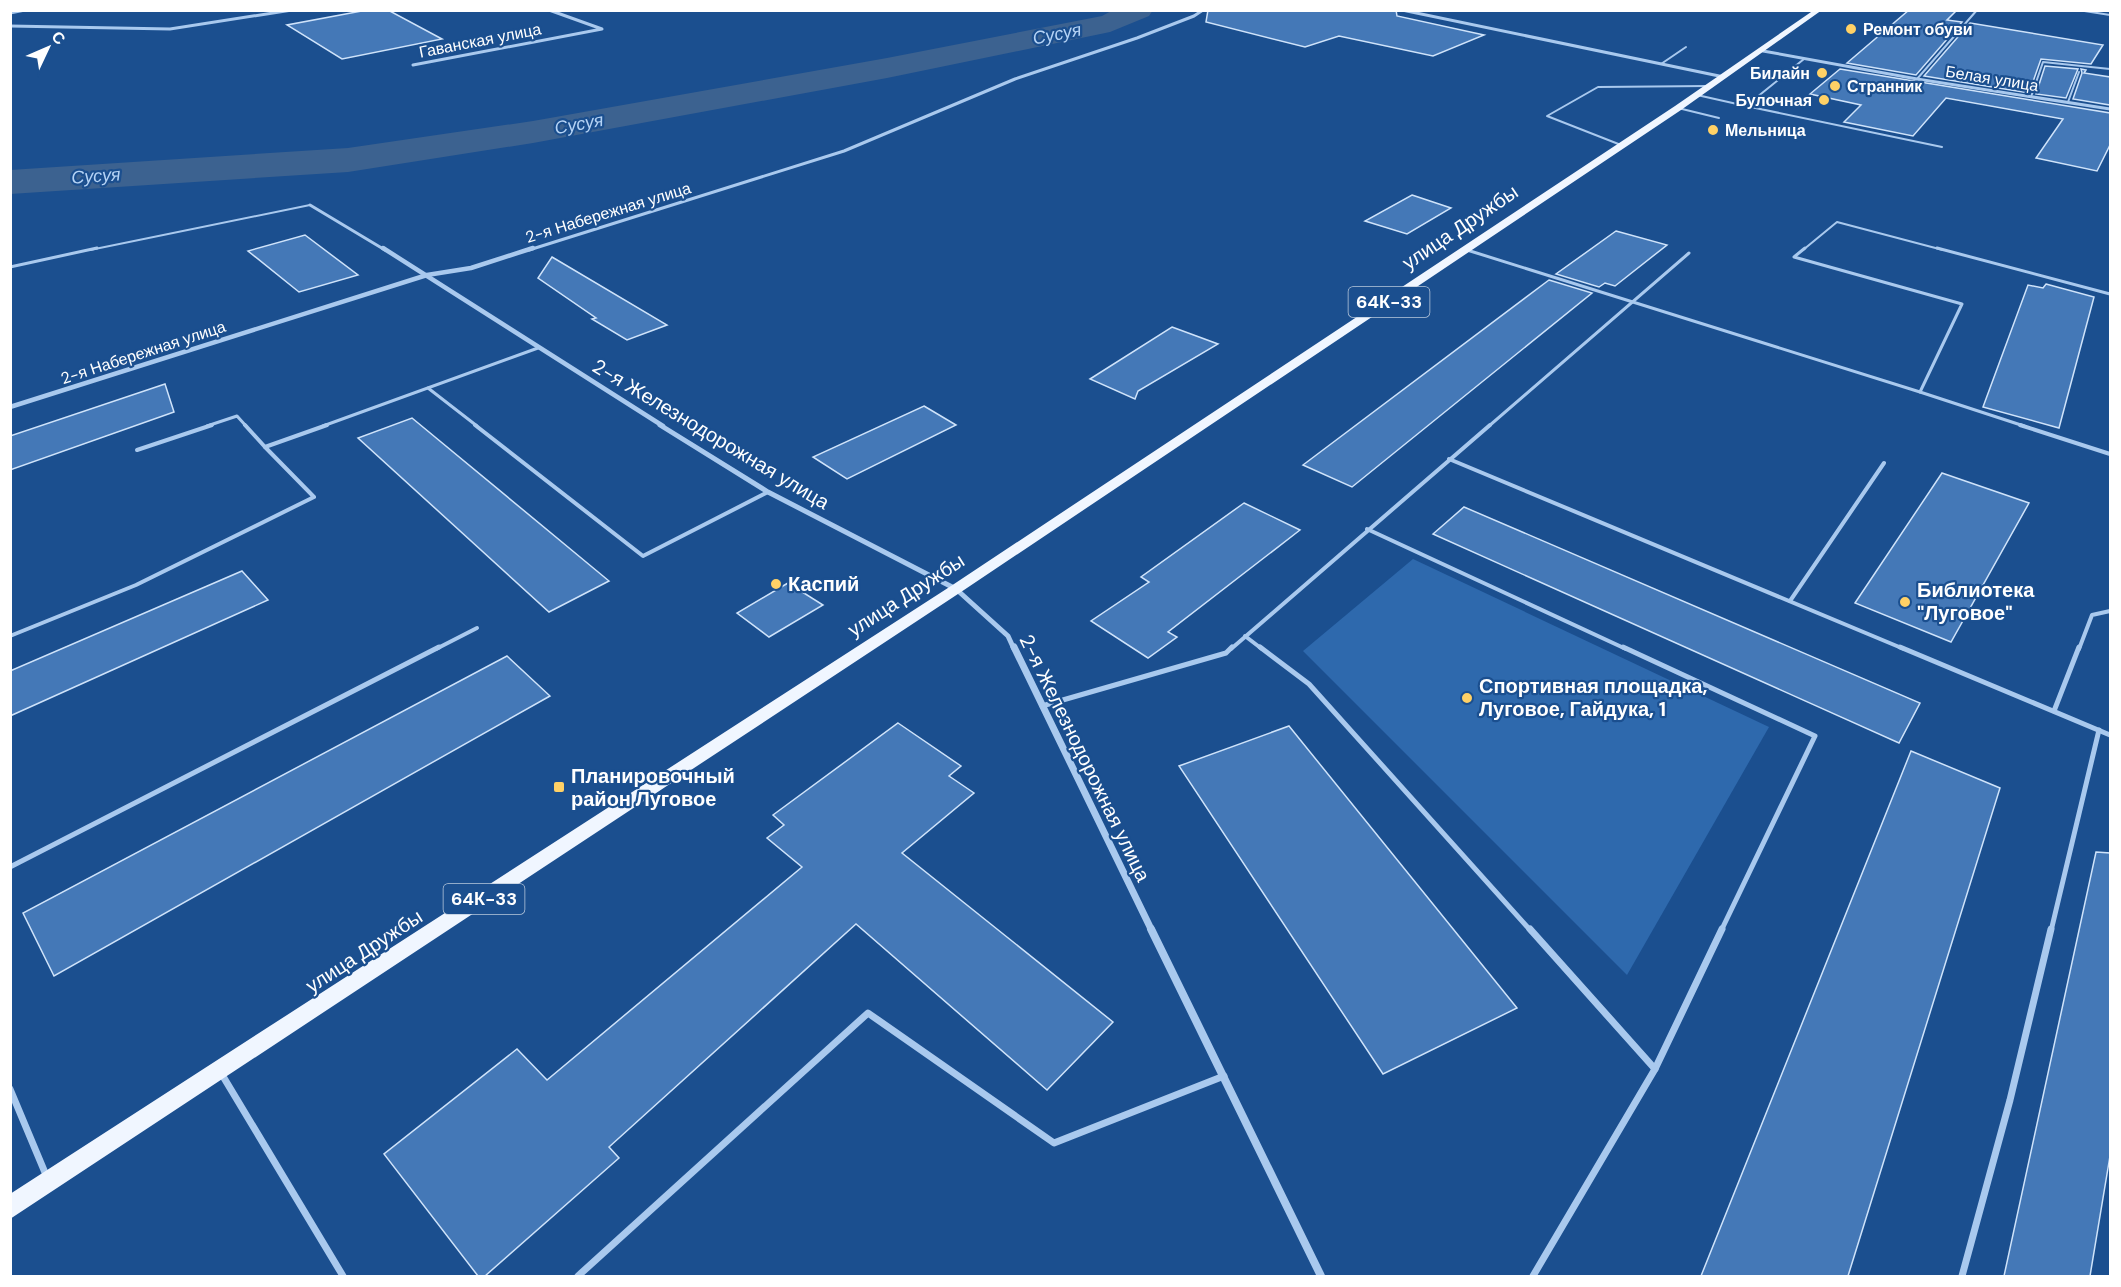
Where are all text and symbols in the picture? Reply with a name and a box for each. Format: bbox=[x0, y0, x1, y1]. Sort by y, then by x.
water label: Сусуя bbox=[1031, 17, 1084, 50]
north arrow bbox=[18, 18, 78, 78]
street label: Гаванская улица bbox=[417, 18, 543, 63]
place label: Ремонт обуви bbox=[1863, 19, 1973, 40]
marker: Ремонт обуви bbox=[1844, 22, 1858, 36]
text: С bbox=[47, 26, 70, 50]
street label: Белая улица bbox=[1944, 61, 2040, 96]
place label: Билайн bbox=[1750, 63, 1810, 84]
marker: Билайн bbox=[1815, 66, 1829, 80]
place label: Странник bbox=[1847, 76, 1923, 97]
marker: Странник bbox=[1828, 79, 1842, 93]
place label: Булочная bbox=[1736, 90, 1812, 111]
marker: Булочная bbox=[1817, 93, 1831, 107]
water label: Сусуя bbox=[553, 108, 606, 140]
place label: Мельница bbox=[1725, 120, 1806, 141]
marker: Мельница bbox=[1706, 123, 1720, 137]
water label: Сусуя bbox=[71, 162, 122, 190]
street label: 2-я Набережная улица bbox=[523, 177, 694, 248]
street label: улица Дружбы bbox=[1397, 179, 1523, 275]
road number: 64К-33 bbox=[1348, 287, 1430, 317]
street label: 2-я Набережная улица bbox=[58, 316, 228, 389]
street label: 2-я Железнодорожная улица bbox=[588, 353, 835, 516]
street label: улица Дружбы bbox=[843, 547, 969, 643]
place label: Каспий bbox=[788, 571, 859, 597]
marker: Каспий bbox=[769, 577, 783, 591]
place label: Библиотека "Луговое" bbox=[1917, 577, 2035, 626]
marker: Библиотека "Луговое" bbox=[1898, 595, 1912, 609]
street label: 2-я Железнодорожная улица bbox=[1014, 630, 1157, 887]
place label: Спортивная площадка, Луговое, Гайдука, 1 bbox=[1479, 673, 1707, 722]
marker: Спортивная площадка, Луговое, Гайдука, 1 bbox=[1460, 691, 1474, 705]
place label: Планировочный район Луговое bbox=[571, 763, 735, 812]
marker: Планировочный район Луговое bbox=[552, 780, 566, 794]
road number: 64К-33 bbox=[444, 884, 524, 914]
street label: улица Дружбы bbox=[301, 903, 427, 999]

